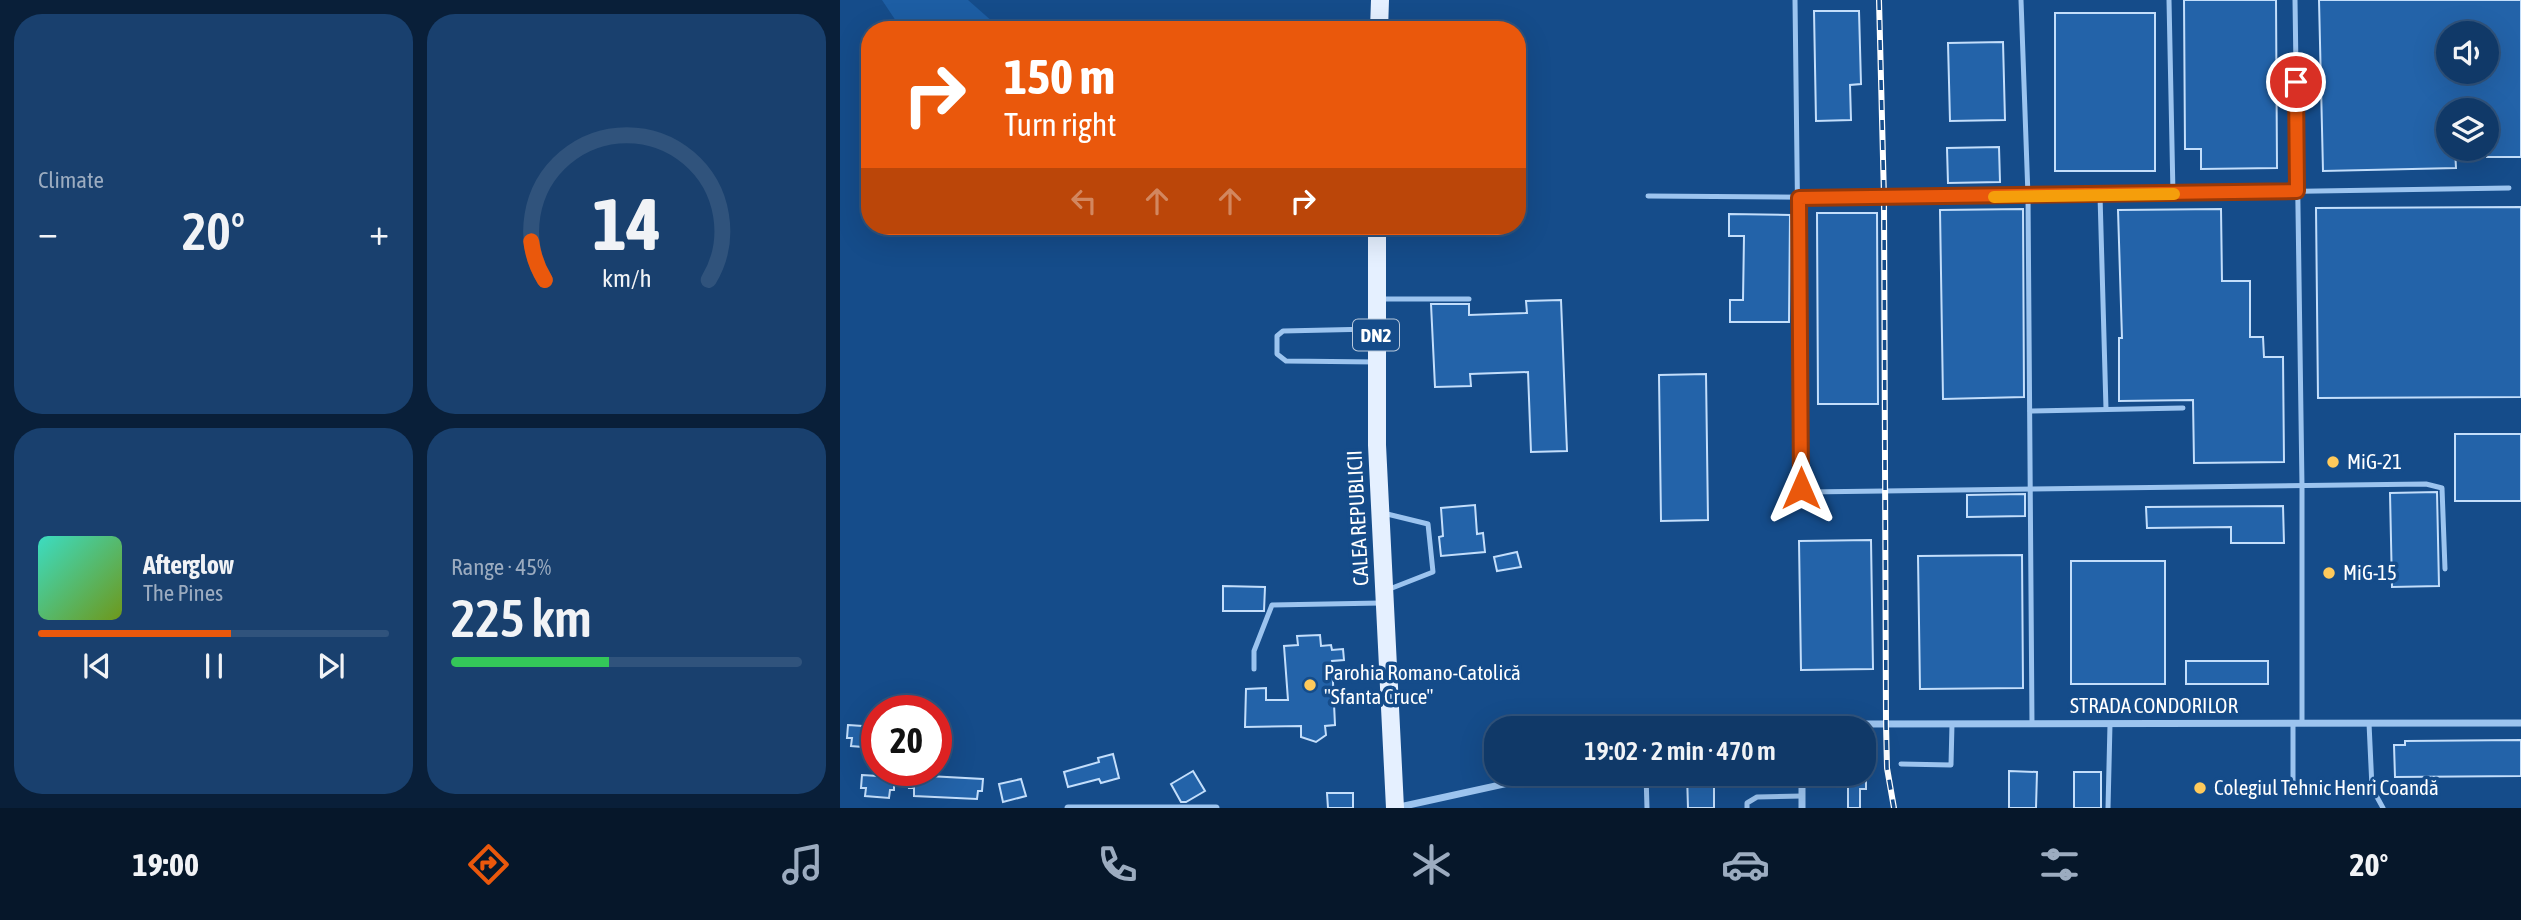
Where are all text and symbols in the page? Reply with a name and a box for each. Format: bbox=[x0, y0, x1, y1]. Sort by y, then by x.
map controls bbox=[2436, 21, 2499, 161]
button: sound bbox=[2436, 21, 2499, 84]
text: 150 m bbox=[1004, 48, 1115, 104]
icon: right bbox=[889, 49, 980, 140]
pin bbox=[2266, 52, 2326, 112]
icon: arrive bbox=[2277, 63, 2315, 101]
button: layers bbox=[2436, 98, 2499, 161]
text: Turn right bbox=[1004, 106, 1117, 143]
text: Climate bbox=[38, 167, 104, 193]
text: 14 bbox=[592, 182, 661, 265]
icon: left bbox=[1065, 182, 1103, 220]
icon: ahead bbox=[1138, 182, 1176, 220]
icon: ahead bbox=[1211, 182, 1249, 220]
icon: right bbox=[1284, 182, 1322, 220]
text: 20° bbox=[182, 201, 245, 261]
text: − bbox=[38, 210, 58, 253]
text: + bbox=[369, 210, 389, 253]
text: km/h bbox=[602, 264, 651, 292]
road number: DN2 bbox=[1353, 320, 1399, 350]
place label: MiG-21 bbox=[2347, 449, 2402, 473]
street label: CALEA REPUBLICII bbox=[1341, 450, 1373, 586]
position arrow bbox=[1764, 451, 1838, 525]
marker: MiG-21 bbox=[2325, 454, 2341, 470]
text: Afterglow bbox=[143, 550, 234, 580]
text: Range · 45% bbox=[451, 554, 551, 580]
place label: MiG-15 bbox=[2343, 560, 2397, 584]
marker: MiG-15 bbox=[2321, 565, 2337, 581]
text: The Pines bbox=[143, 580, 223, 606]
text: 225 km bbox=[451, 588, 592, 648]
icon: previous bbox=[78, 647, 116, 685]
icon: pause bbox=[195, 647, 233, 685]
icon: next bbox=[312, 647, 350, 685]
place label: Parohia Romano-Catolică "Sfanta Cruce" bbox=[1324, 660, 1521, 708]
marker: Parohia Romano-Catolică "Sfanta Cruce" bbox=[1302, 677, 1318, 693]
street label: STRADA CONDORILOR bbox=[2070, 693, 2238, 717]
speed limit sign: 20 bbox=[861, 695, 952, 786]
text: 19:02 · 2 min · 470 m bbox=[1584, 736, 1776, 766]
place label: Colegiul Tehnic Henri Coandă bbox=[2214, 775, 2439, 799]
marker: Colegiul Tehnic Henri Coandă bbox=[2192, 780, 2208, 796]
icon: directions bbox=[464, 840, 513, 889]
icon: music bbox=[778, 840, 827, 889]
icon: phone bbox=[1093, 840, 1142, 889]
icon: climate bbox=[1407, 840, 1456, 889]
icon: car bbox=[1721, 840, 1770, 889]
icon: filters bbox=[2035, 840, 2084, 889]
text: 19:00 bbox=[133, 846, 199, 883]
text: 20° bbox=[2349, 846, 2388, 883]

